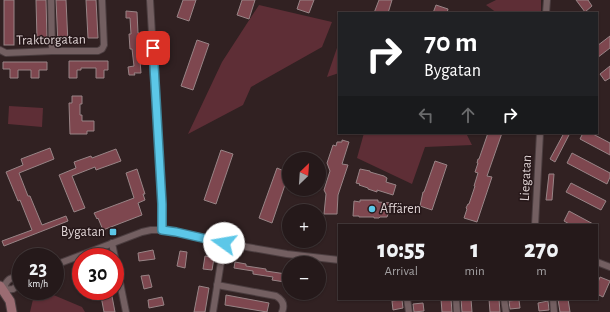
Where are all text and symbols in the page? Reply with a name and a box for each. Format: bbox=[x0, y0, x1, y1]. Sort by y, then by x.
icon: right bbox=[358, 28, 410, 80]
text: 70 m bbox=[424, 29, 478, 57]
pin bbox=[136, 31, 170, 65]
street label: Traktorgatan bbox=[16, 32, 86, 48]
icon: arrive bbox=[142, 37, 164, 59]
text: Bygatan bbox=[424, 62, 481, 80]
icon: left bbox=[415, 104, 437, 126]
icon: ahead bbox=[457, 104, 479, 126]
icon: right bbox=[499, 104, 521, 126]
north arrow bbox=[282, 152, 326, 196]
map controls bbox=[282, 152, 326, 300]
street label: Liegatan bbox=[518, 154, 534, 202]
place label: Affären bbox=[380, 202, 421, 216]
button: + bbox=[282, 204, 326, 248]
marker: Affären bbox=[367, 204, 377, 214]
position arrow bbox=[203, 222, 245, 264]
place label: Bygatan bbox=[61, 225, 105, 239]
marker: Bygatan bbox=[108, 227, 118, 237]
text: 10:55 bbox=[377, 238, 425, 262]
text: 1 bbox=[470, 238, 479, 262]
text: 270 bbox=[524, 238, 559, 262]
speed limit sign: 30 bbox=[72, 248, 124, 300]
button: − bbox=[282, 256, 326, 300]
text: 23 bbox=[29, 259, 47, 279]
text: Arrival bbox=[385, 265, 418, 278]
text: min bbox=[464, 265, 485, 278]
text: m bbox=[536, 265, 547, 278]
text: km/h bbox=[28, 279, 48, 289]

